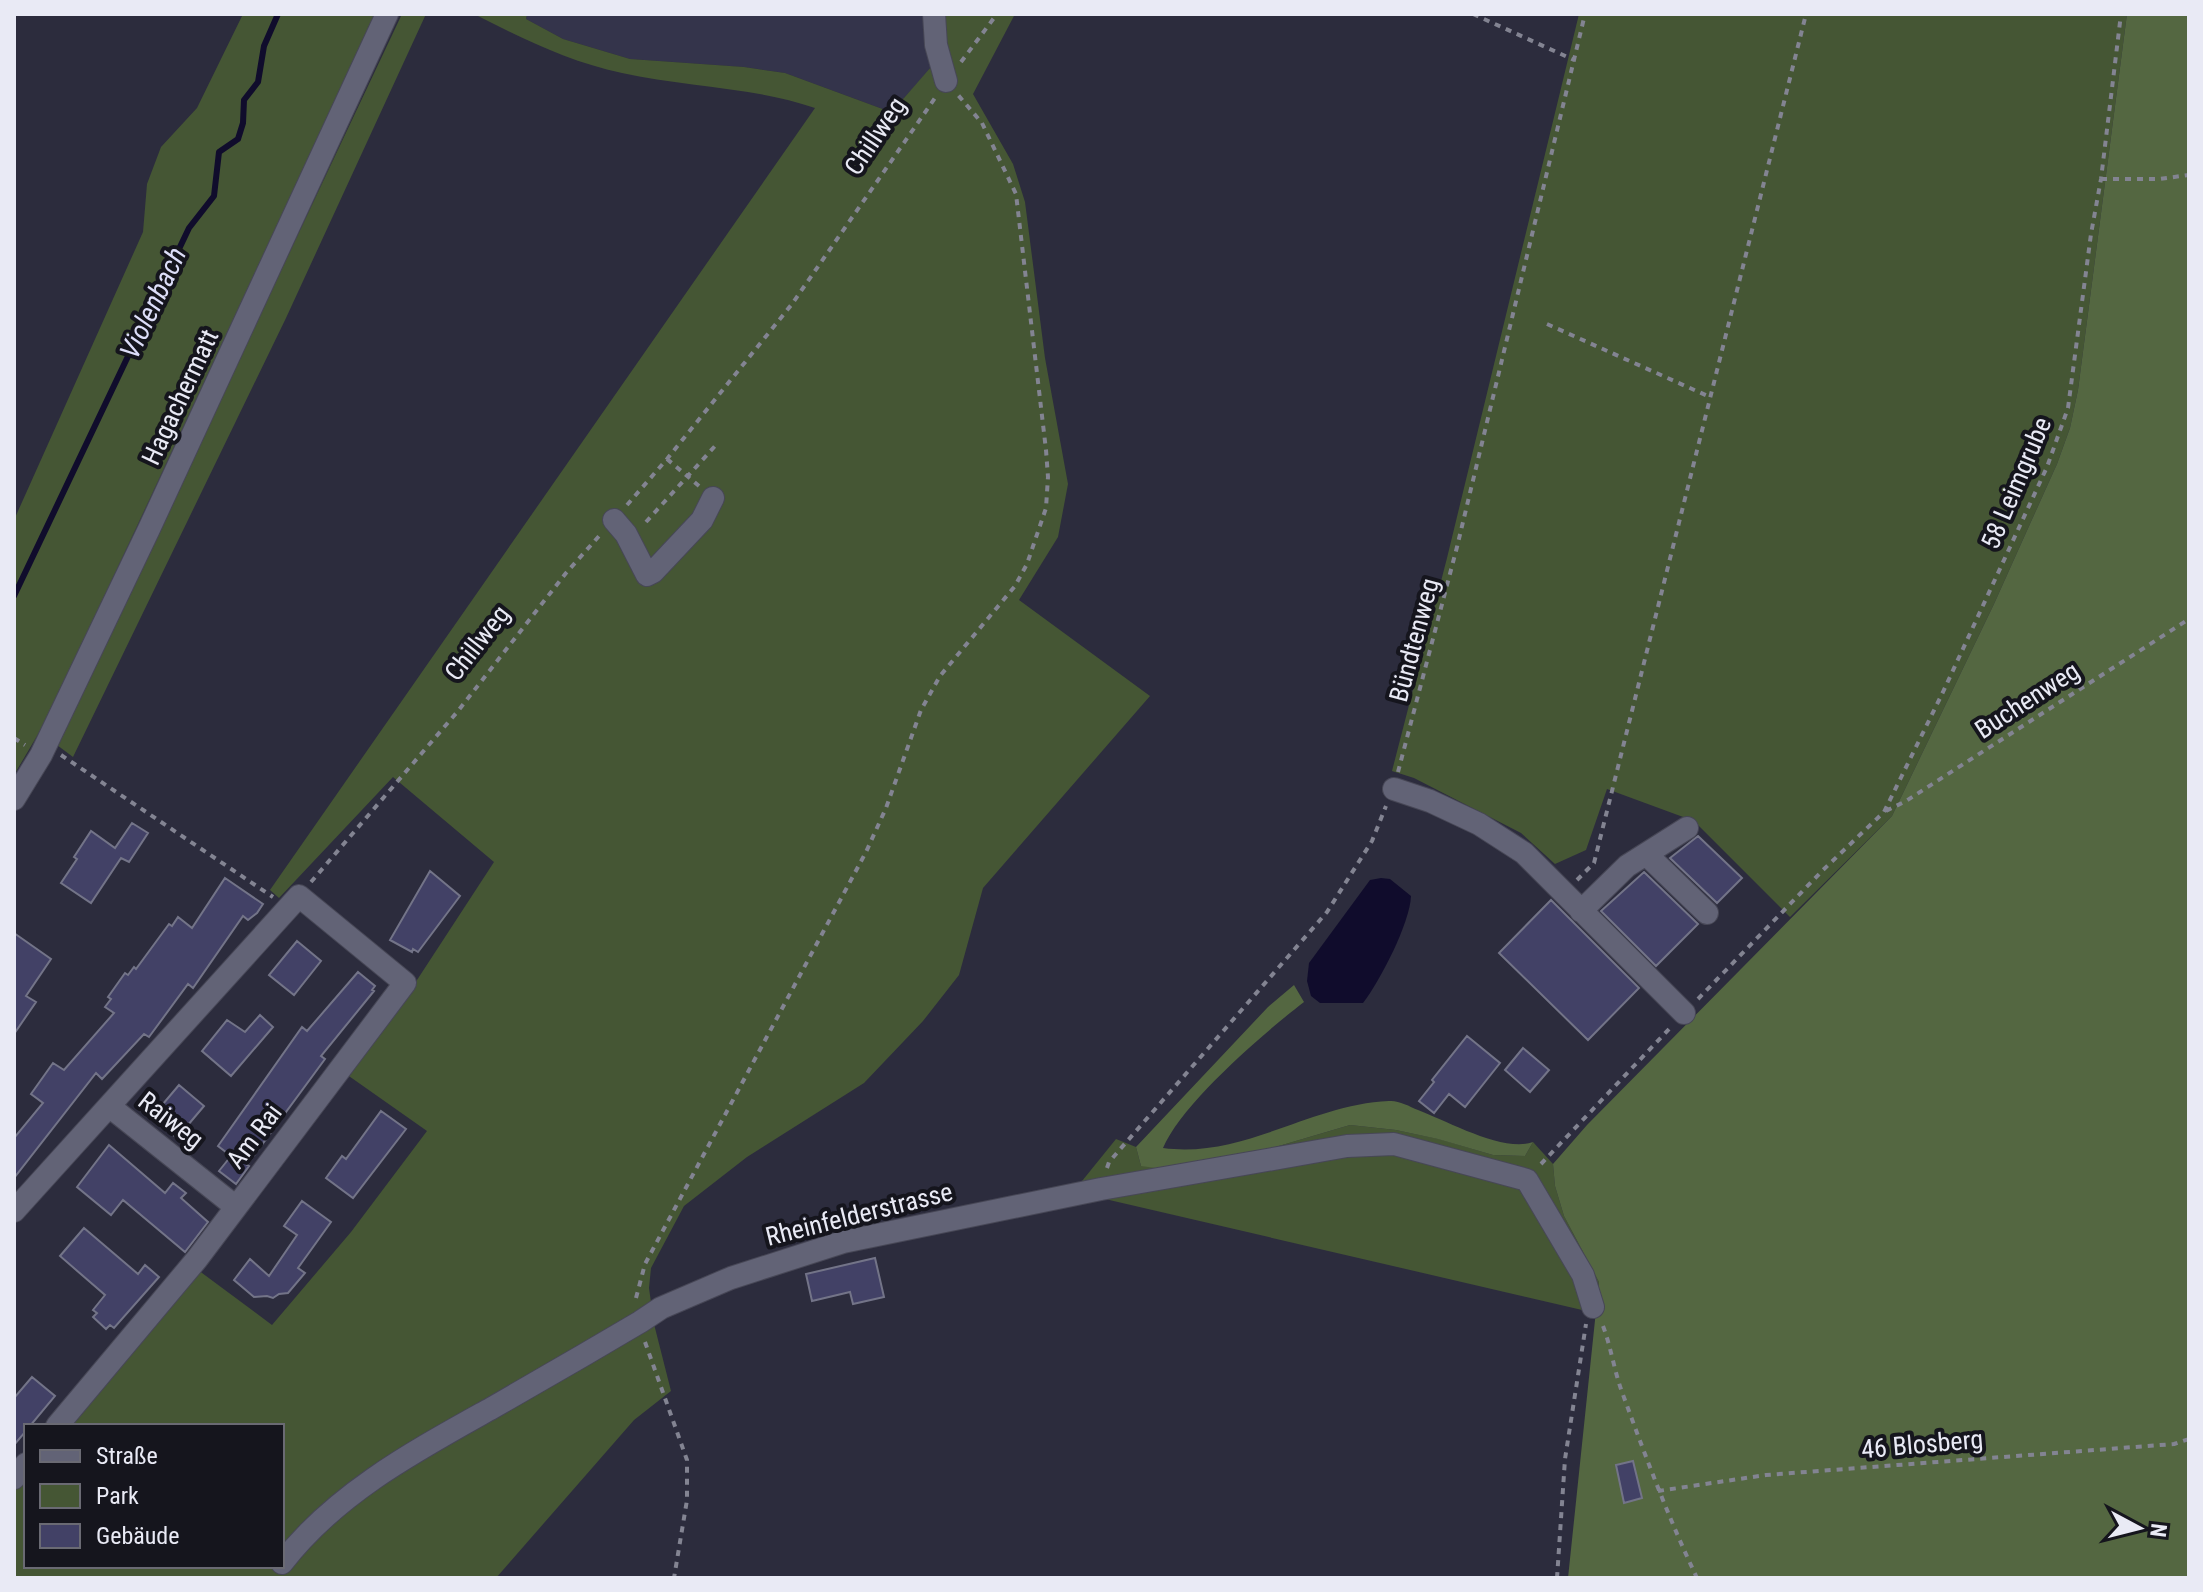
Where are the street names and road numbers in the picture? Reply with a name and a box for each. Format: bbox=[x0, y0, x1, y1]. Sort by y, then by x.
street label: Chillweg bbox=[838, 92, 912, 180]
street label: Hagachermatt bbox=[136, 325, 224, 469]
street label: 58 Leimgrube bbox=[1975, 413, 2057, 553]
street label: Bündtenweg bbox=[1383, 575, 1445, 705]
street label: Chillweg bbox=[438, 599, 516, 687]
street label: Buchenweg bbox=[1969, 655, 2085, 745]
street label: Raiweg bbox=[133, 1085, 209, 1155]
street label: Am Rai bbox=[220, 1098, 288, 1174]
street label: Rheinfelderstrasse bbox=[762, 1176, 956, 1252]
street label: 46 Blosberg bbox=[1860, 1424, 1984, 1464]

